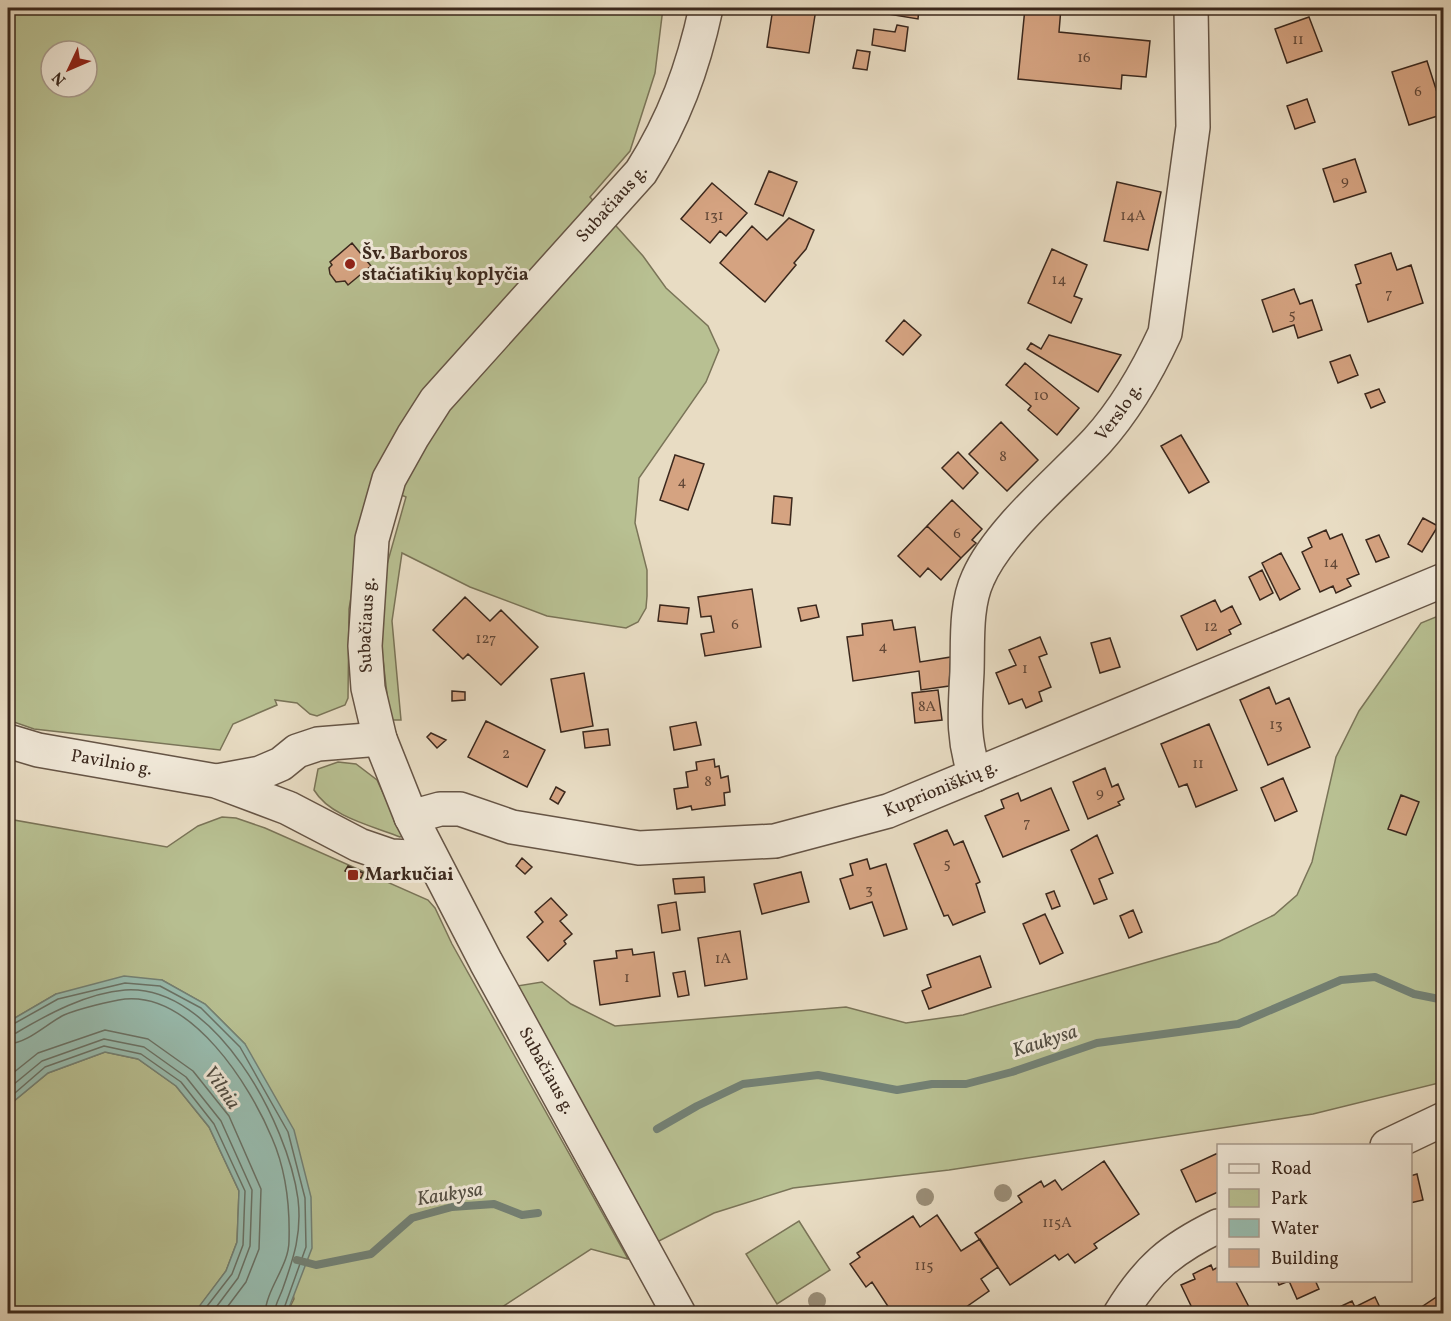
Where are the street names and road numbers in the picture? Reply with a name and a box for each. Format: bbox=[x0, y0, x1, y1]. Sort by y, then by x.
street label: Subačiaus g. bbox=[571, 161, 654, 248]
street label: Verslo g. bbox=[1090, 379, 1149, 447]
street label: Subačiaus g. bbox=[352, 576, 382, 674]
street label: Pavilnio g. bbox=[69, 743, 154, 782]
street label: Kuprioniškių g. bbox=[880, 754, 1002, 824]
street label: Subačiaus g. bbox=[512, 1023, 580, 1119]

